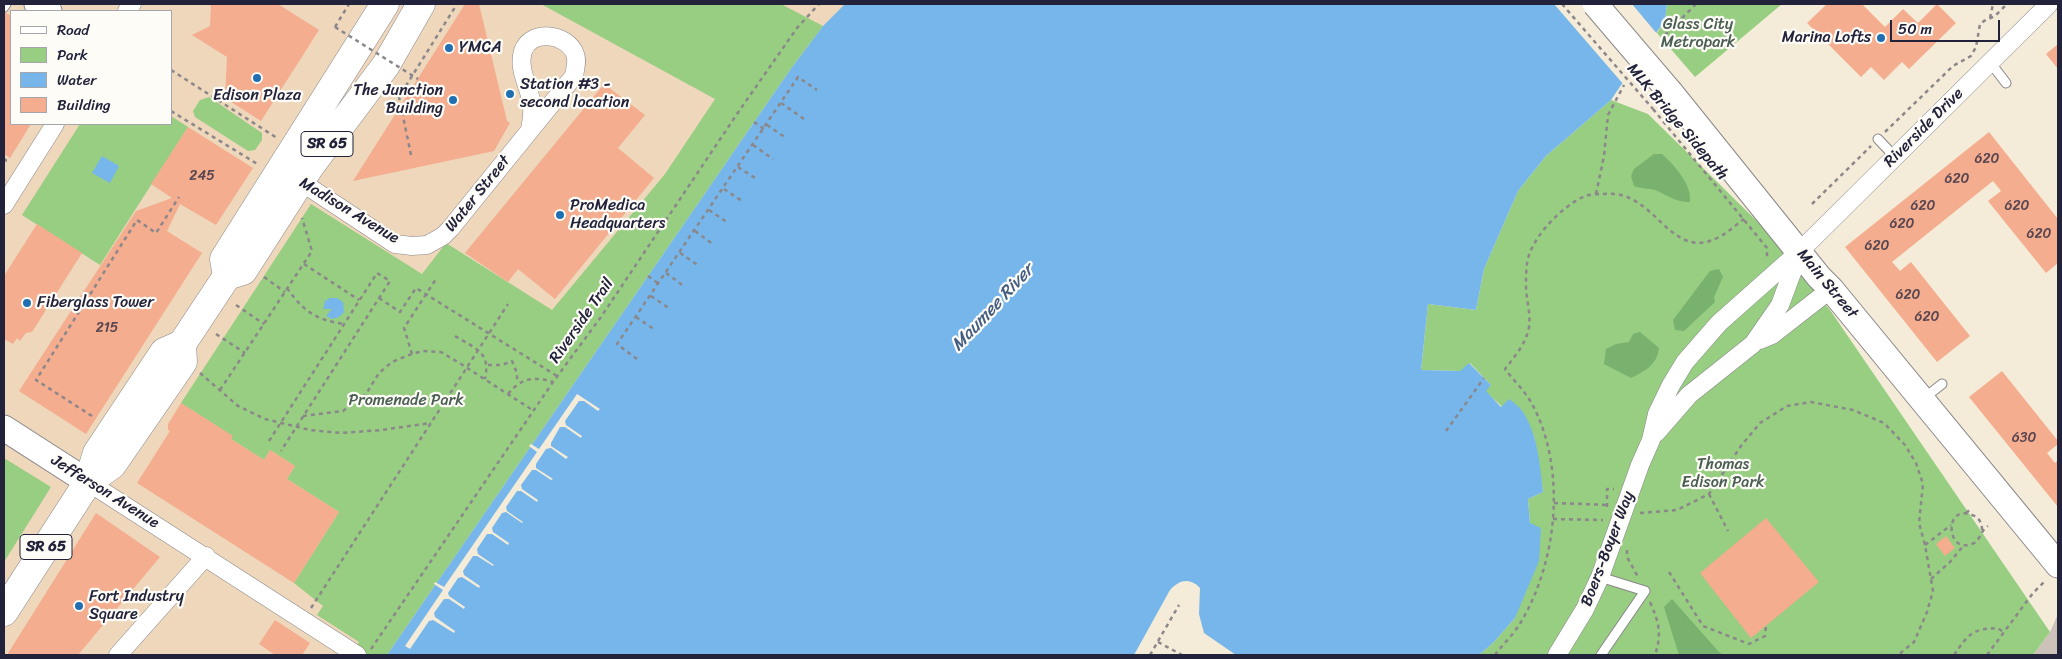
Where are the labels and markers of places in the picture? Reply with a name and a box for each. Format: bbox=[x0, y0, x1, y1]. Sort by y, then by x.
place label: Marina Lofts bbox=[1782, 28, 1871, 48]
marker: Marina Lofts bbox=[1875, 32, 1887, 44]
place label: YMCA bbox=[459, 38, 502, 58]
marker: YMCA bbox=[443, 42, 455, 54]
marker: Edison Plaza bbox=[251, 72, 263, 84]
place label: Station #3 - second location bbox=[520, 75, 629, 113]
place label: The Junction Building bbox=[353, 81, 443, 119]
place label: Edison Plaza bbox=[213, 86, 301, 106]
marker: Station #3 - second location bbox=[504, 88, 516, 100]
marker: The Junction Building bbox=[447, 94, 459, 106]
place label: ProMedica Headquarters bbox=[570, 196, 665, 234]
marker: ProMedica Headquarters bbox=[554, 209, 566, 221]
place label: Fiberglass Tower bbox=[37, 293, 154, 313]
marker: Fiberglass Tower bbox=[21, 297, 33, 309]
place label: Fort Industry Square bbox=[89, 587, 184, 625]
marker: Fort Industry Square bbox=[73, 600, 85, 612]

